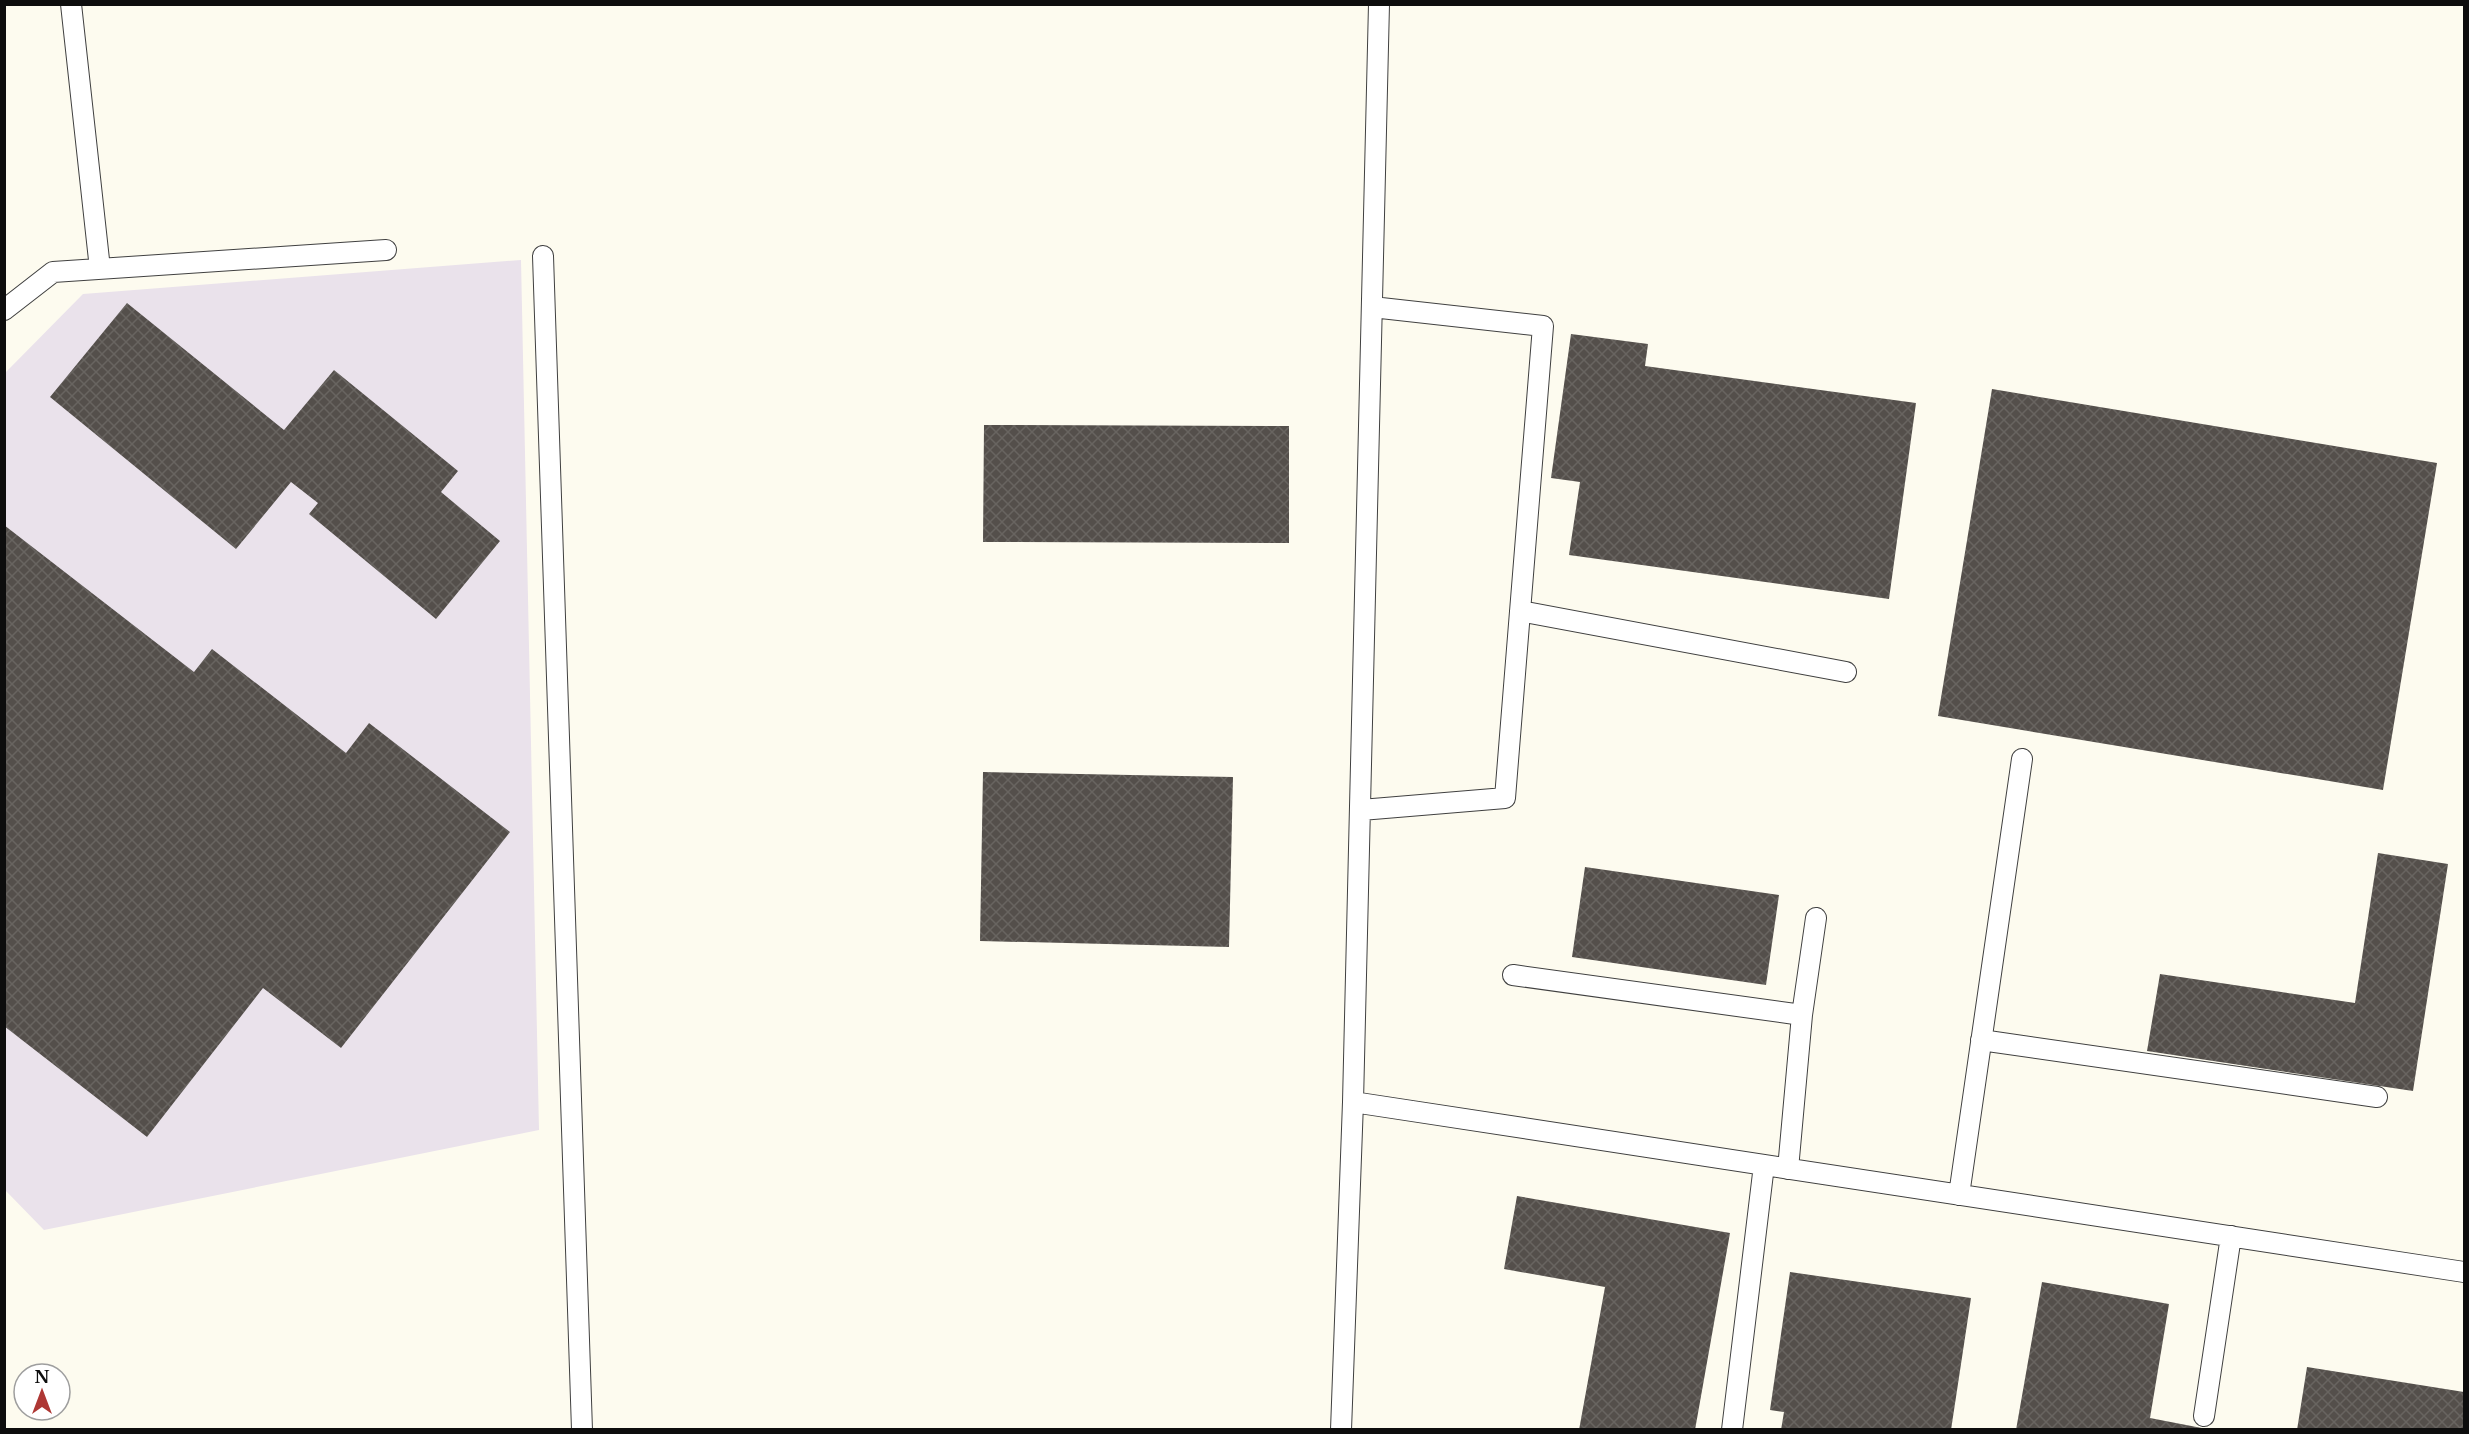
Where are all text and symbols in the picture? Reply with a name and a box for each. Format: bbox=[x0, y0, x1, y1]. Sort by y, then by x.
north arrow bbox=[12, 1362, 72, 1422]
text: N bbox=[34, 1367, 50, 1387]

